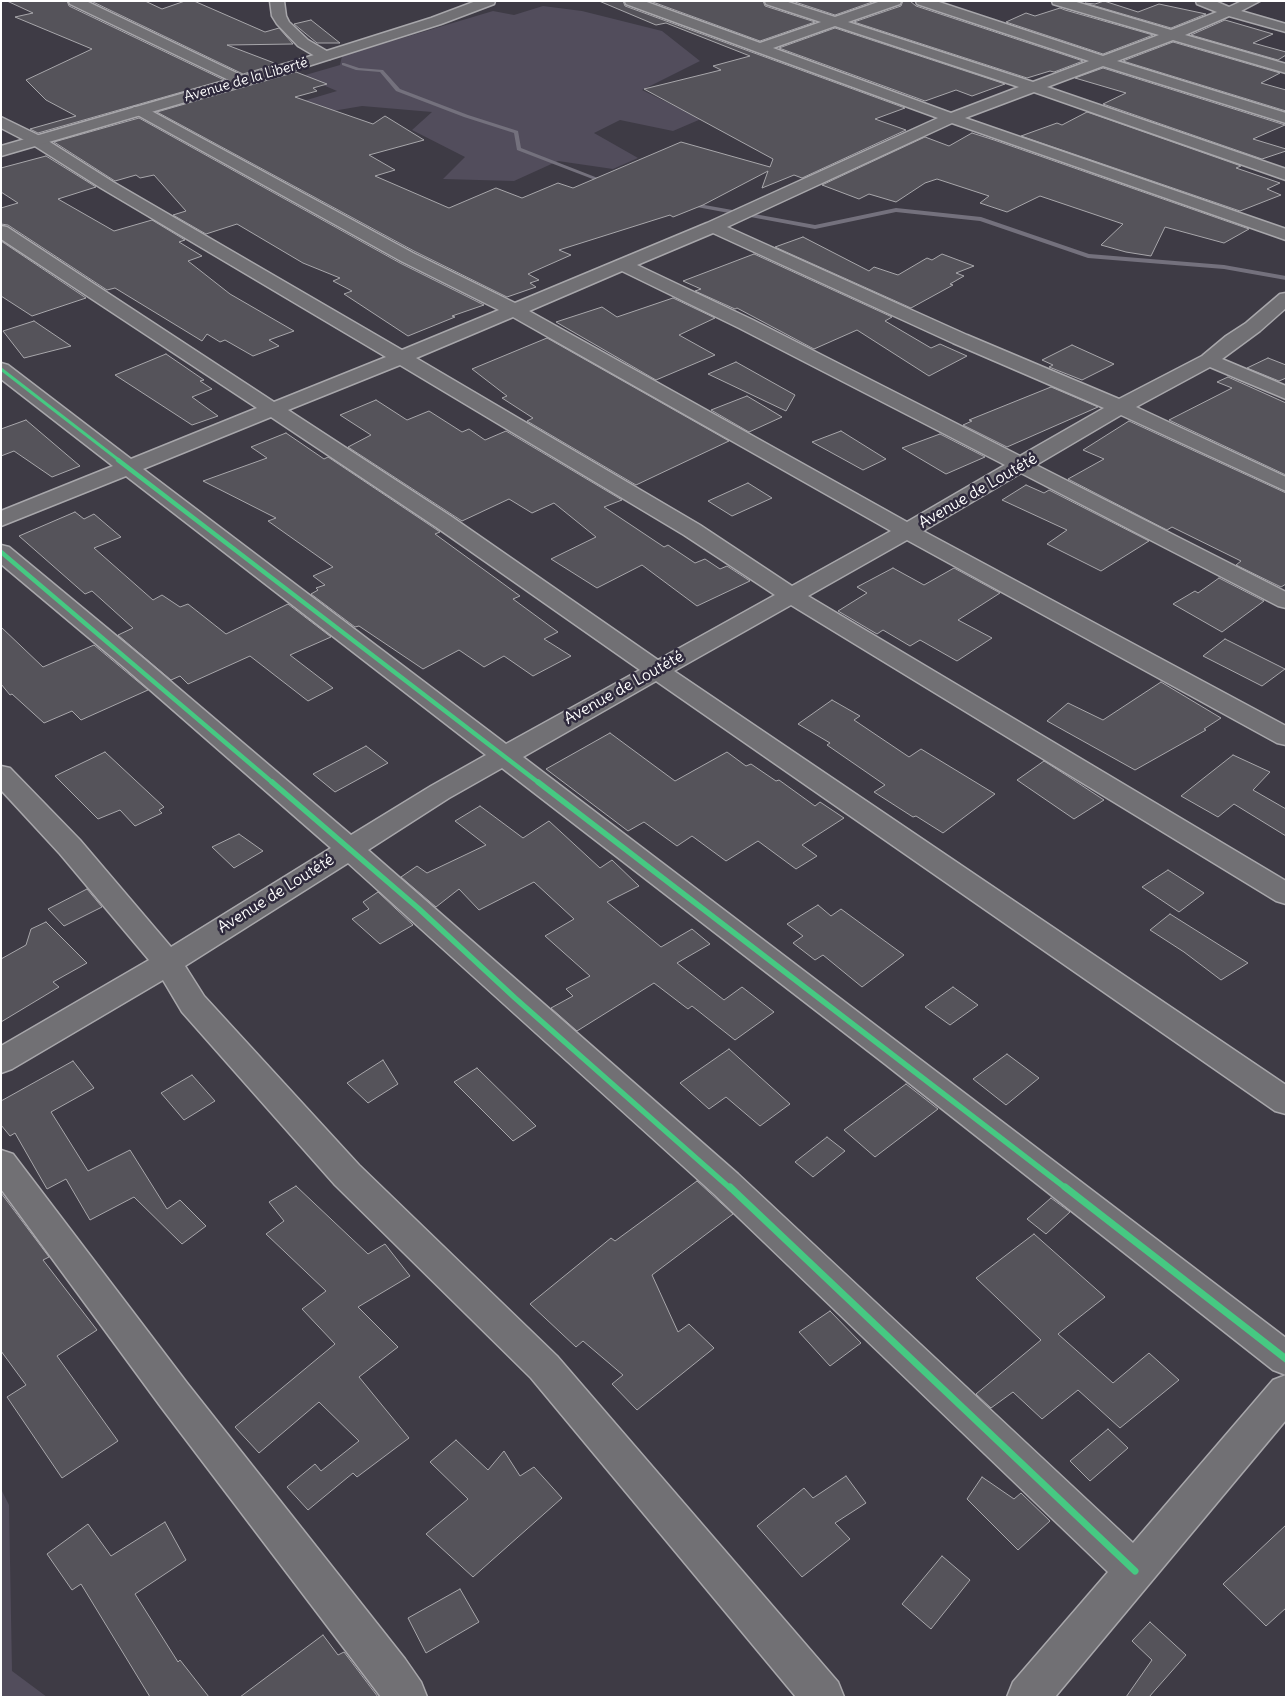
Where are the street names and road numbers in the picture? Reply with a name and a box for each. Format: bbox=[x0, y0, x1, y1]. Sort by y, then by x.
street label: Avenue de la Liberté bbox=[182, 54, 310, 106]
street label: Avenue de Loutété bbox=[915, 449, 1041, 533]
street label: Avenue de Loutété bbox=[561, 647, 687, 729]
street label: Avenue de Loutété bbox=[214, 850, 338, 938]

